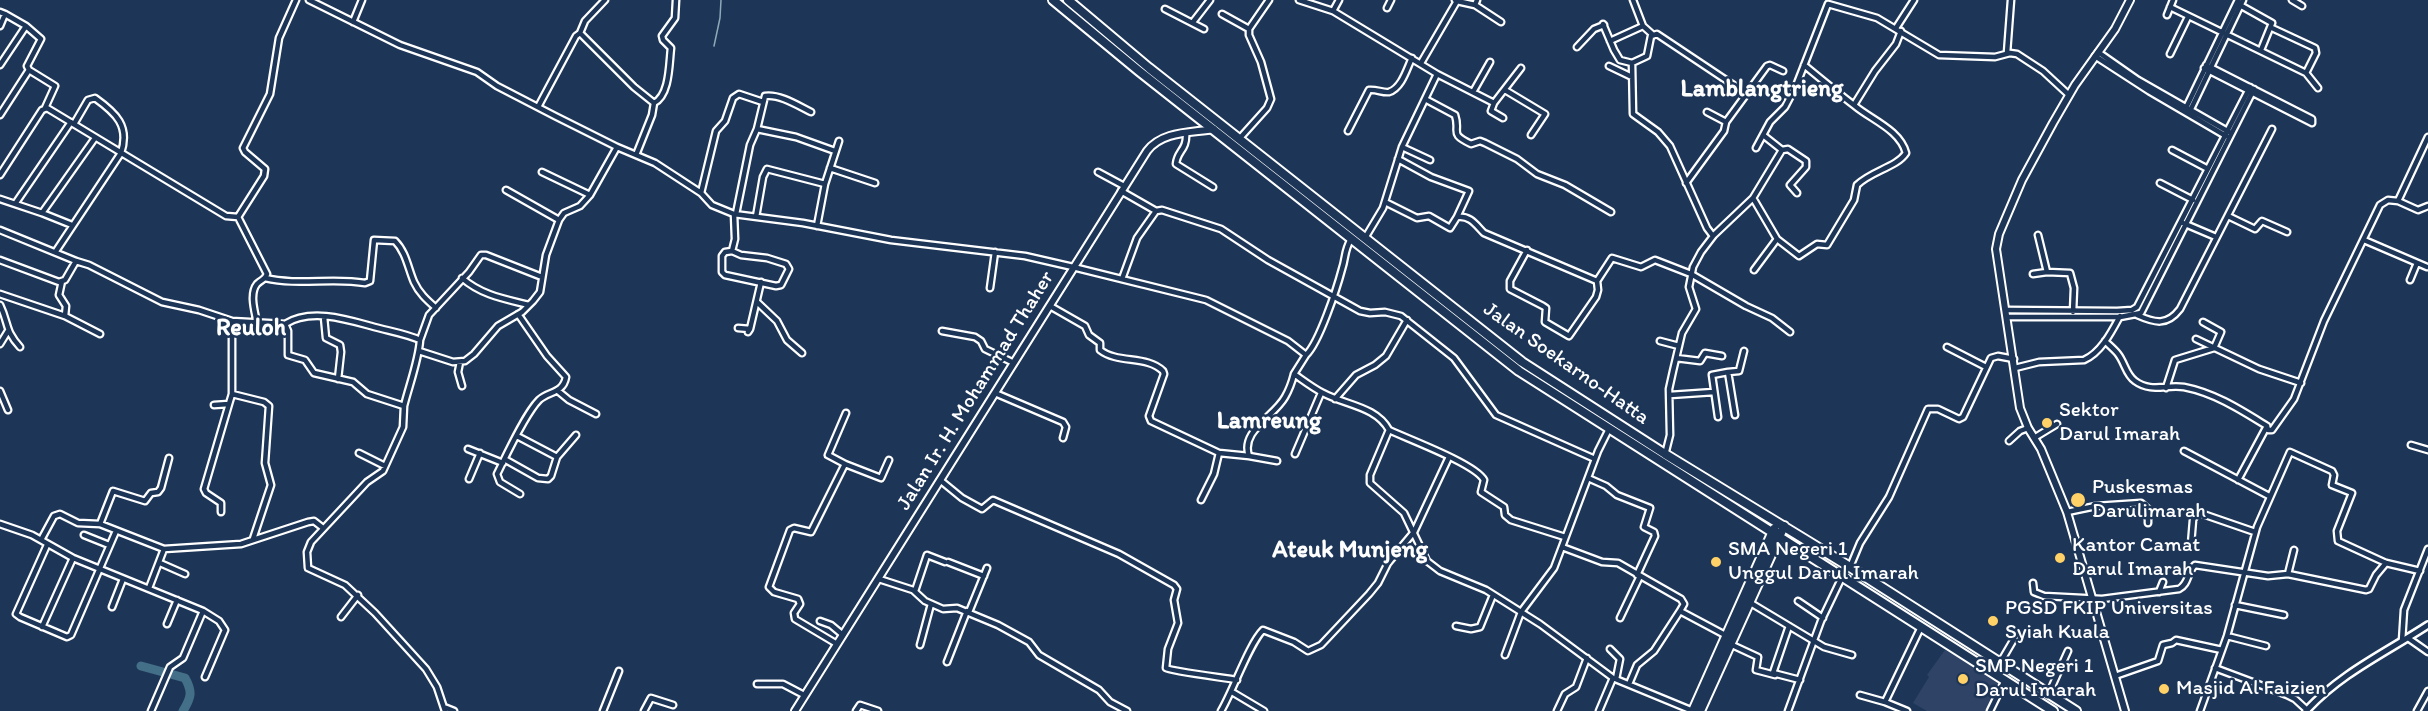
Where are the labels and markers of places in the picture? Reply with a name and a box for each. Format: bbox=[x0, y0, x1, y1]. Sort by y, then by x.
place label: Sektor Darul Imarah bbox=[2059, 398, 2180, 448]
marker: Sektor Darul Imarah bbox=[2040, 416, 2054, 430]
place label: Puskesmas Darulimarah bbox=[2092, 475, 2206, 525]
marker: Puskesmas Darulimarah bbox=[2069, 491, 2087, 509]
place label: Kantor Camat Darul Imarah bbox=[2072, 533, 2200, 583]
place label: SMA Negeri 1 Unggul Darul Imarah bbox=[1728, 537, 1919, 587]
marker: Kantor Camat Darul Imarah bbox=[2053, 551, 2067, 565]
marker: SMA Negeri 1 Unggul Darul Imarah bbox=[1709, 555, 1723, 569]
place label: PGSD FKIP Universitas Syiah Kuala bbox=[2005, 596, 2213, 646]
marker: PGSD FKIP Universitas Syiah Kuala bbox=[1986, 614, 2000, 628]
place label: SMP Negeri 1 Darul Imarah bbox=[1975, 654, 2096, 704]
marker: SMP Negeri 1 Darul Imarah bbox=[1956, 672, 1970, 686]
place label: Masjid Al Faizien bbox=[2176, 676, 2326, 702]
marker: Masjid Al Faizien bbox=[2157, 682, 2171, 696]

